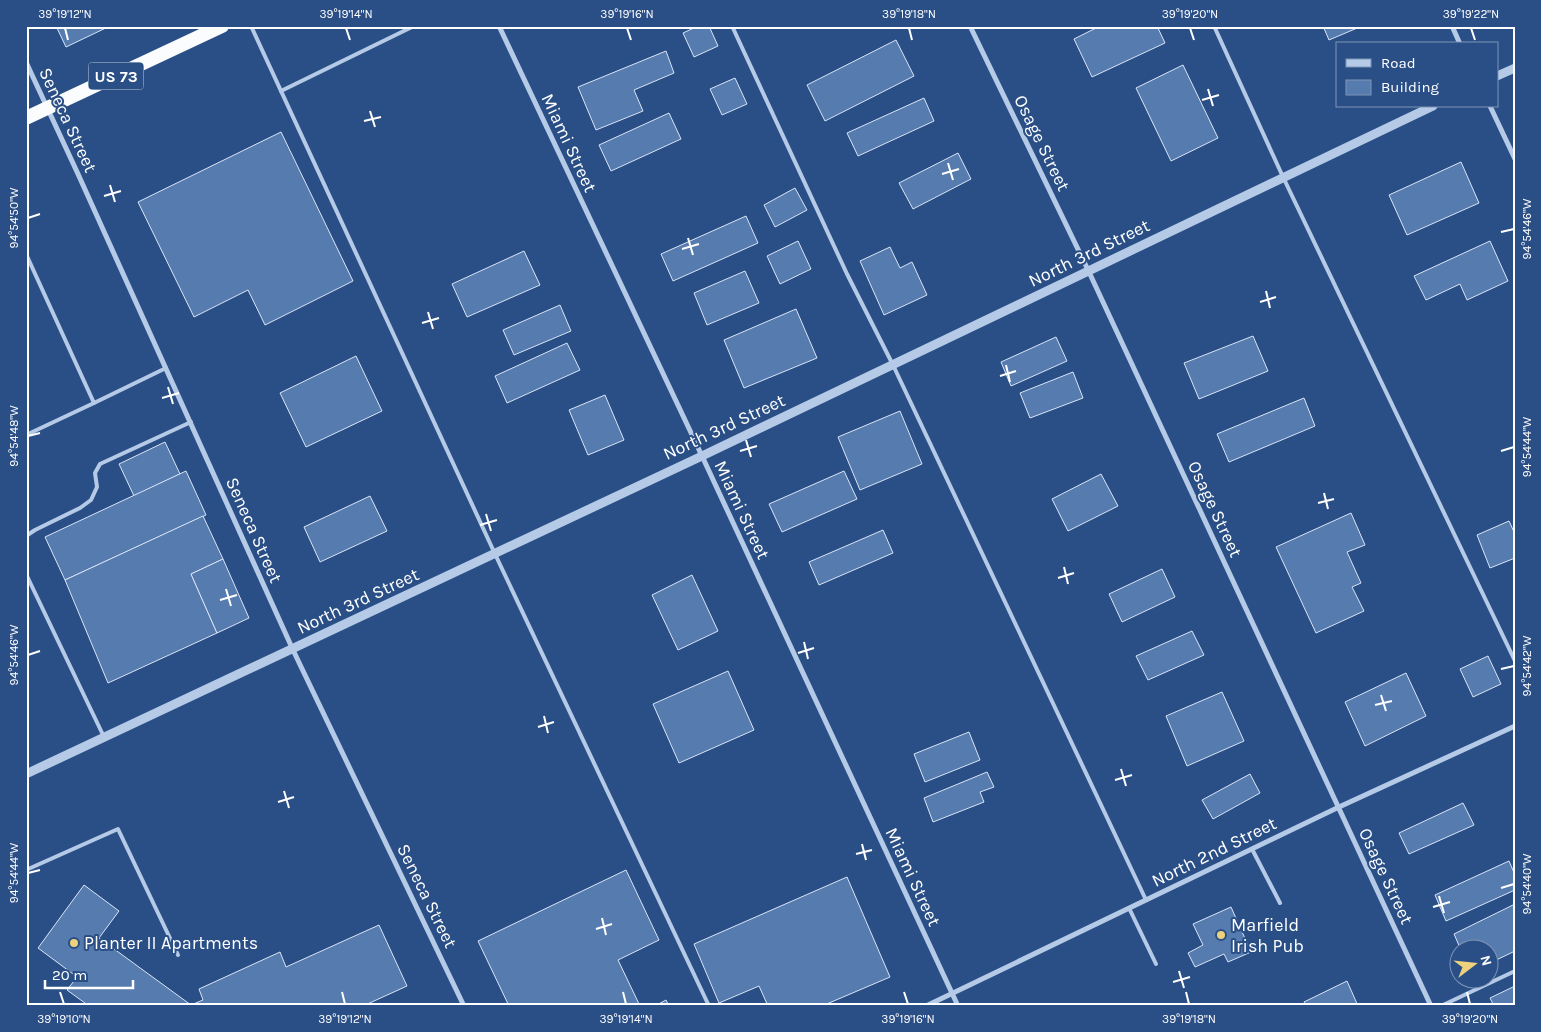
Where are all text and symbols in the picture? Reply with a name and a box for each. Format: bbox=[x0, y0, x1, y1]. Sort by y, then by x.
text: 39°19'12"N bbox=[38, 7, 92, 21]
text: 39°19'14"N bbox=[319, 7, 373, 21]
text: 39°19'16"N bbox=[600, 7, 654, 21]
text: 39°19'18"N bbox=[882, 7, 936, 21]
text: 39°19'20"N bbox=[1162, 7, 1218, 21]
text: 39°19'22"N bbox=[1443, 7, 1499, 21]
legend bbox=[1336, 42, 1498, 108]
text: Road bbox=[1381, 54, 1416, 72]
road number: US 73 bbox=[88, 62, 144, 90]
street label: Seneca Street bbox=[34, 64, 102, 176]
text: Building bbox=[1381, 78, 1439, 96]
street label: Miami Street bbox=[537, 90, 602, 196]
street label: Osage Street bbox=[1009, 91, 1075, 195]
text: 94°54'50"W bbox=[7, 187, 21, 249]
text: 94°54'46"W bbox=[1520, 198, 1534, 259]
street label: North 3rd Street bbox=[1025, 214, 1153, 292]
street label: North 3rd Street bbox=[660, 389, 789, 465]
text: 94°54'48"W bbox=[7, 405, 21, 467]
text: 94°54'44"W bbox=[1520, 416, 1534, 477]
street label: Miami Street bbox=[710, 457, 775, 563]
street label: Osage Street bbox=[1183, 457, 1247, 561]
street label: Seneca Street bbox=[221, 474, 287, 586]
street label: North 3rd Street bbox=[294, 563, 423, 639]
text: 94°54'46"W bbox=[7, 624, 21, 685]
text: 94°54'42"W bbox=[1520, 635, 1534, 696]
street label: North 2nd Street bbox=[1148, 812, 1280, 892]
street label: Miami Street bbox=[881, 824, 946, 930]
street label: Osage Street bbox=[1354, 824, 1418, 928]
street label: Seneca Street bbox=[392, 840, 462, 952]
text: 94°54'44"W bbox=[7, 842, 21, 903]
text: 94°54'40"W bbox=[1520, 853, 1534, 915]
place label: Marfield Irish Pub bbox=[1231, 914, 1304, 957]
marker: Marfield Irish Pub bbox=[1215, 929, 1227, 941]
place label: Planter II Apartments bbox=[84, 932, 258, 954]
marker: Planter II Apartments bbox=[68, 937, 80, 949]
north arrow bbox=[1448, 940, 1498, 990]
text: N bbox=[1476, 953, 1496, 968]
scale bar bbox=[45, 957, 132, 989]
text: 20 m bbox=[52, 966, 87, 984]
text: 39°19'10"N bbox=[37, 1012, 91, 1026]
text: 39°19'12"N bbox=[318, 1012, 372, 1026]
text: 39°19'14"N bbox=[599, 1012, 653, 1026]
text: 39°19'16"N bbox=[881, 1012, 935, 1026]
text: 39°19'18"N bbox=[1162, 1012, 1216, 1026]
text: 39°19'20"N bbox=[1442, 1012, 1498, 1026]

